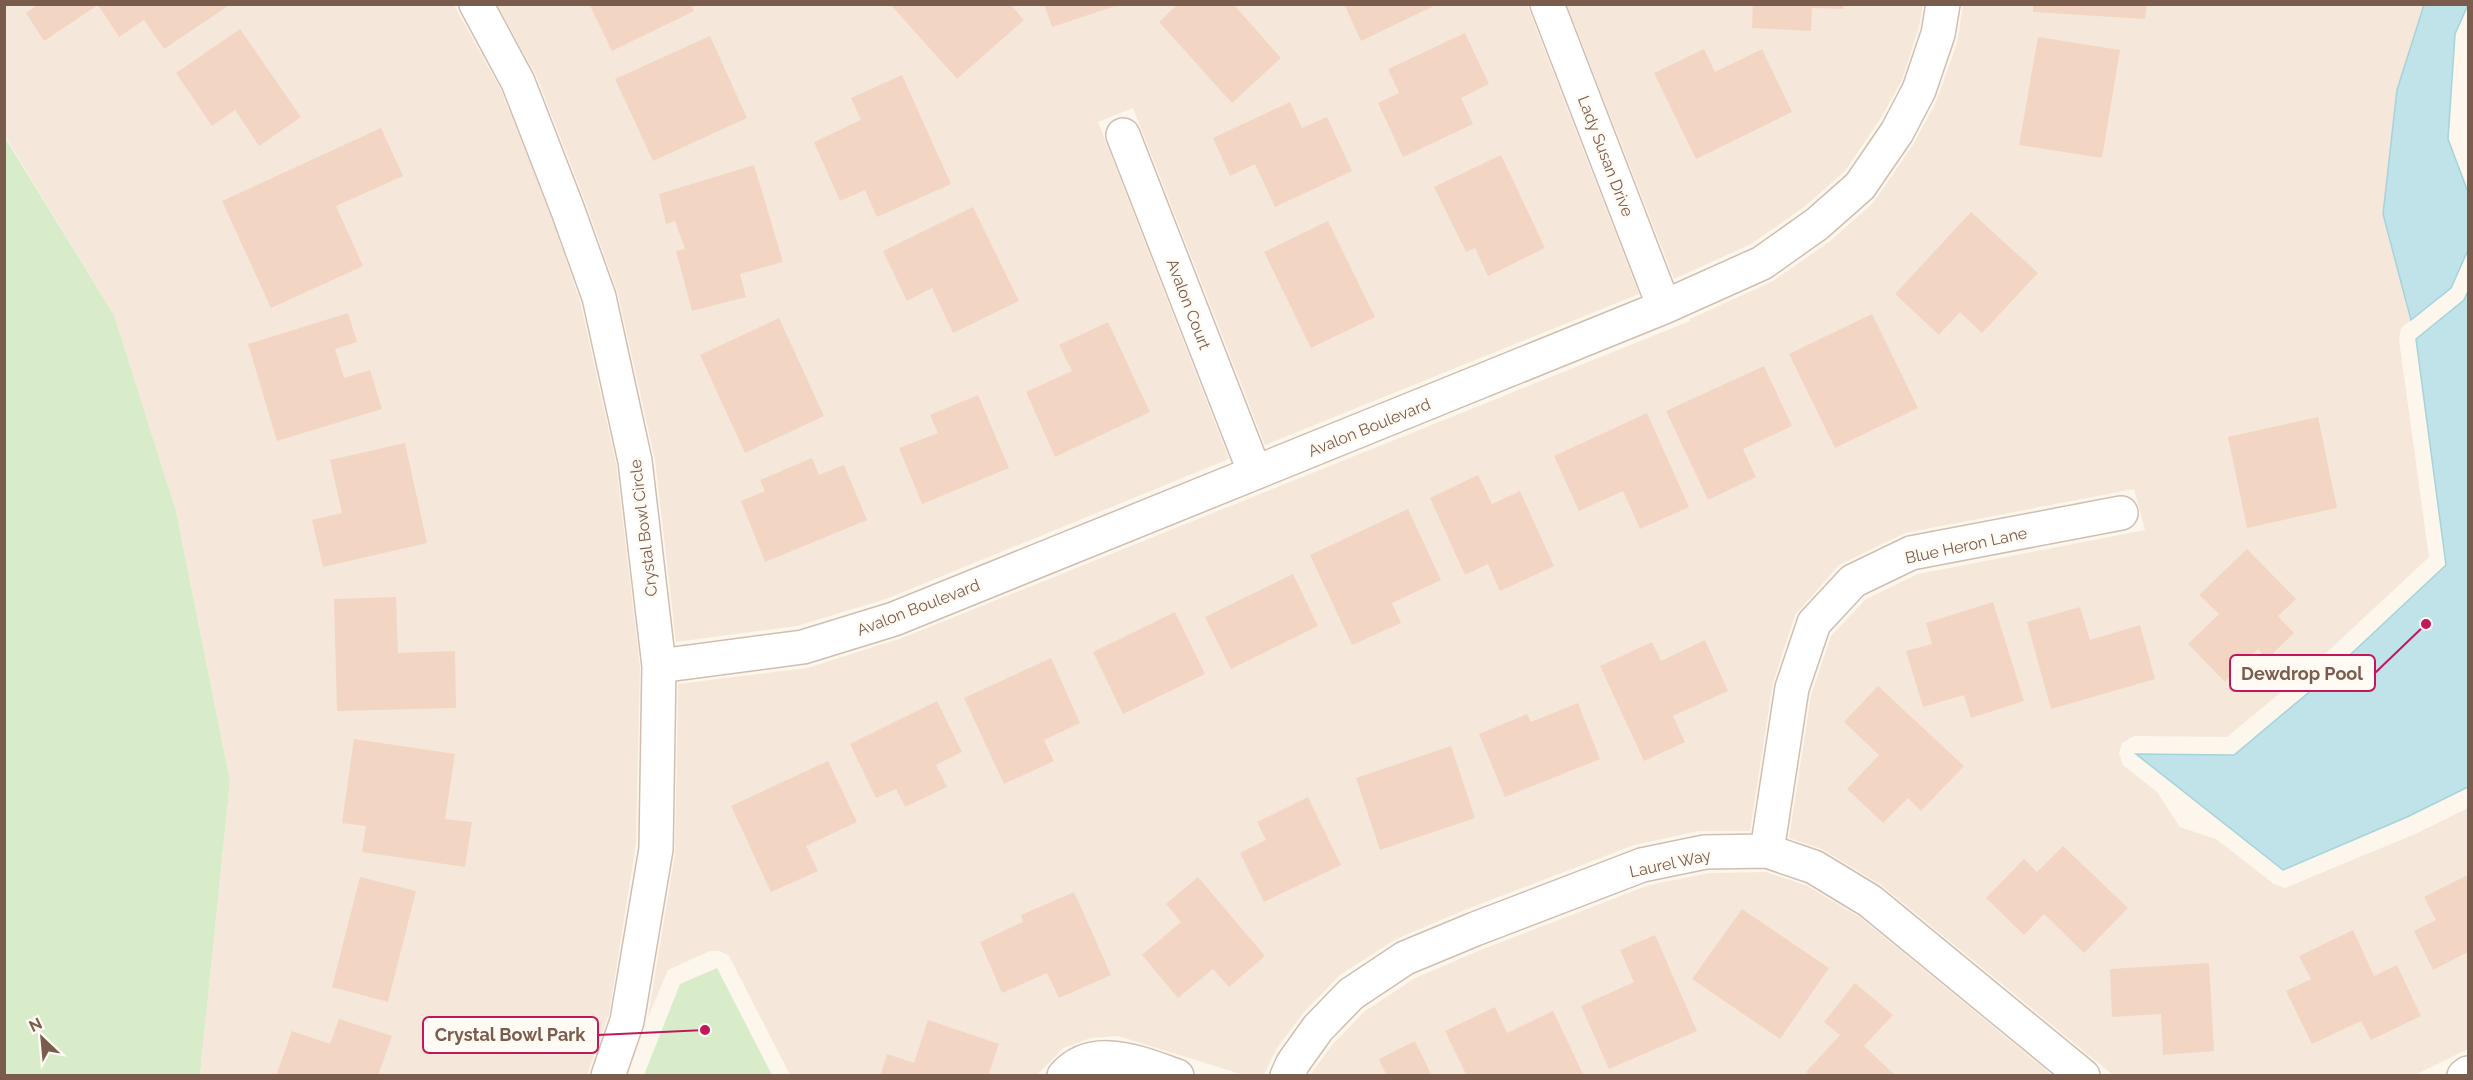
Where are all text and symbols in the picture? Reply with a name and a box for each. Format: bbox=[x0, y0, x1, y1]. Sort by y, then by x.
street label: Lady Susan Drive bbox=[1574, 93, 1637, 219]
street label: Avalon Court bbox=[1163, 256, 1215, 353]
street label: Avalon Boulevard bbox=[1305, 394, 1433, 461]
street label: Crystal Bowl Circle bbox=[626, 458, 661, 598]
street label: Blue Heron Lane bbox=[1903, 523, 2029, 568]
street label: Avalon Boulevard bbox=[854, 575, 982, 640]
callout: Dewdrop Pool bbox=[2230, 655, 2375, 691]
text: Dewdrop Pool bbox=[2241, 663, 2363, 684]
street label: Laurel Way bbox=[1628, 846, 1713, 881]
north arrow bbox=[12, 1008, 72, 1068]
text: N bbox=[26, 1014, 45, 1036]
callout: Crystal Bowl Park bbox=[423, 1017, 598, 1053]
text: Crystal Bowl Park bbox=[435, 1024, 586, 1045]

